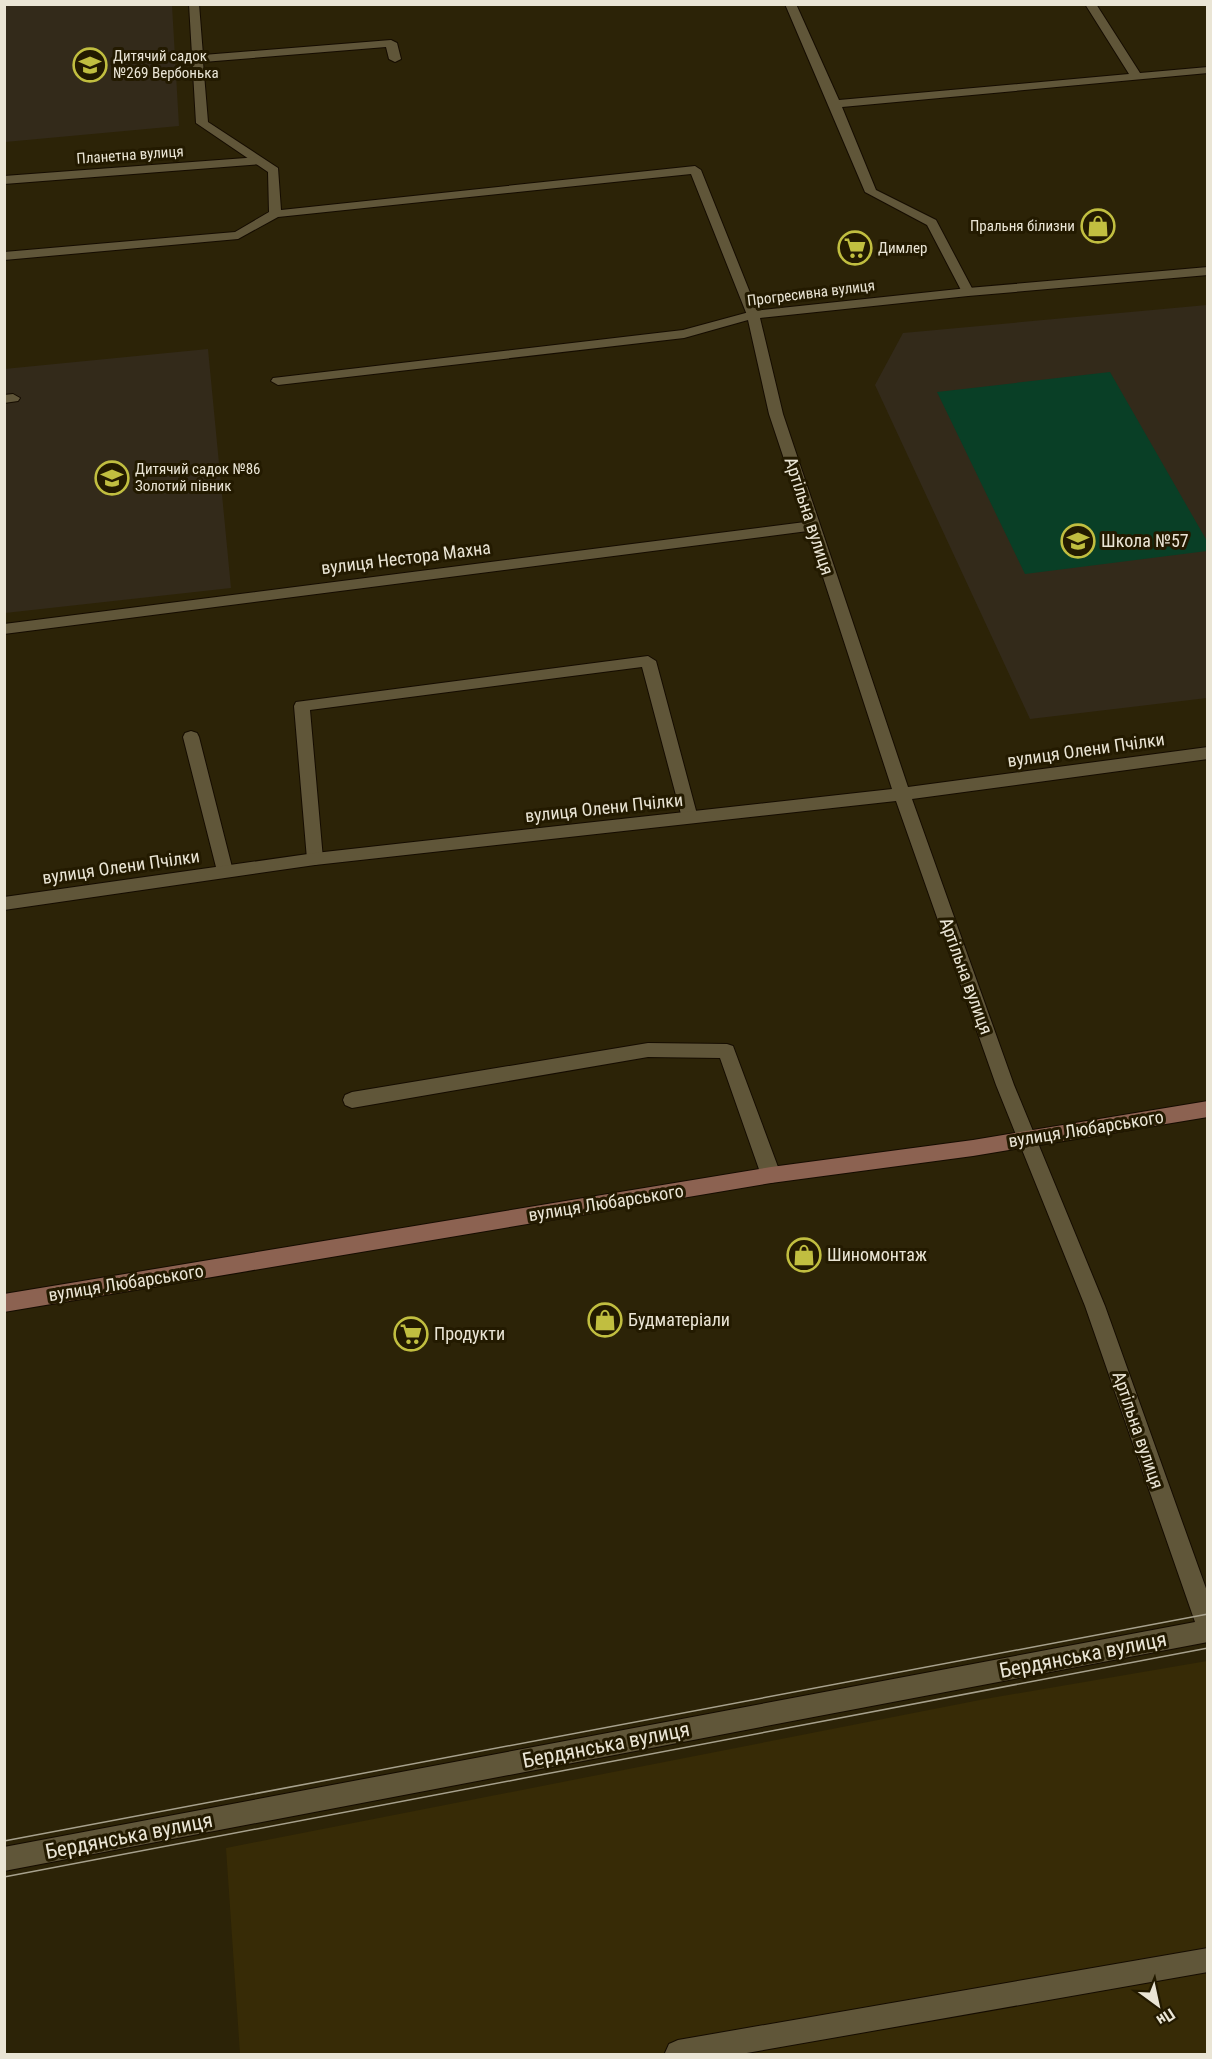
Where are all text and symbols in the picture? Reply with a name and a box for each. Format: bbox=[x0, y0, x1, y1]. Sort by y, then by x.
school or university icon: Дитячий садок №269 Вербонька bbox=[72, 47, 108, 83]
place label: Дитячий садок №269 Вербонька bbox=[113, 47, 219, 82]
street label: Планетна вулиця bbox=[76, 142, 184, 168]
shop icon: Пральня білизни bbox=[1080, 208, 1116, 244]
place label: Пральня білизни bbox=[970, 217, 1075, 235]
supermarket icon: Димлер bbox=[837, 230, 873, 266]
place label: Димлер bbox=[878, 239, 927, 257]
street label: Прогресивна вулиця bbox=[746, 276, 876, 310]
street label: Артільна вулиця bbox=[781, 454, 838, 577]
school or university icon: Дитячий садок №86 Золотий півник bbox=[94, 460, 130, 496]
place label: Дитячий садок №86 Золотий півник bbox=[135, 460, 261, 495]
school or university icon: Школа №57 bbox=[1060, 523, 1096, 559]
place label: Школа №57 bbox=[1101, 530, 1189, 551]
street label: вулиця Нестора Махна bbox=[320, 537, 492, 578]
street label: вулиця Олени Пчілки bbox=[1006, 728, 1166, 771]
street label: вулиця Олени Пчілки bbox=[524, 789, 684, 826]
street label: вулиця Олени Пчілки bbox=[41, 845, 201, 888]
street label: Артільна вулиця bbox=[936, 915, 997, 1037]
street label: вулиця Любарського bbox=[1007, 1106, 1165, 1151]
street label: вулиця Любарського bbox=[527, 1180, 685, 1225]
shop icon: Шиномонтаж bbox=[786, 1237, 822, 1273]
place label: Шиномонтаж bbox=[827, 1244, 927, 1265]
street label: вулиця Любарського bbox=[47, 1260, 205, 1305]
shop icon: Будматеріали bbox=[587, 1302, 623, 1338]
place label: Будматеріали bbox=[628, 1309, 730, 1330]
supermarket icon: Продукти bbox=[393, 1316, 429, 1352]
place label: Продукти bbox=[434, 1323, 505, 1344]
street label: Артільна вулиця bbox=[1109, 1368, 1168, 1491]
street label: Бердянська вулиця bbox=[997, 1627, 1169, 1683]
street label: Бердянська вулиця bbox=[520, 1717, 692, 1773]
street label: Бердянська вулиця bbox=[43, 1808, 215, 1864]
north arrow bbox=[1128, 1975, 1188, 2035]
text: Пн bbox=[1153, 2004, 1179, 2030]

